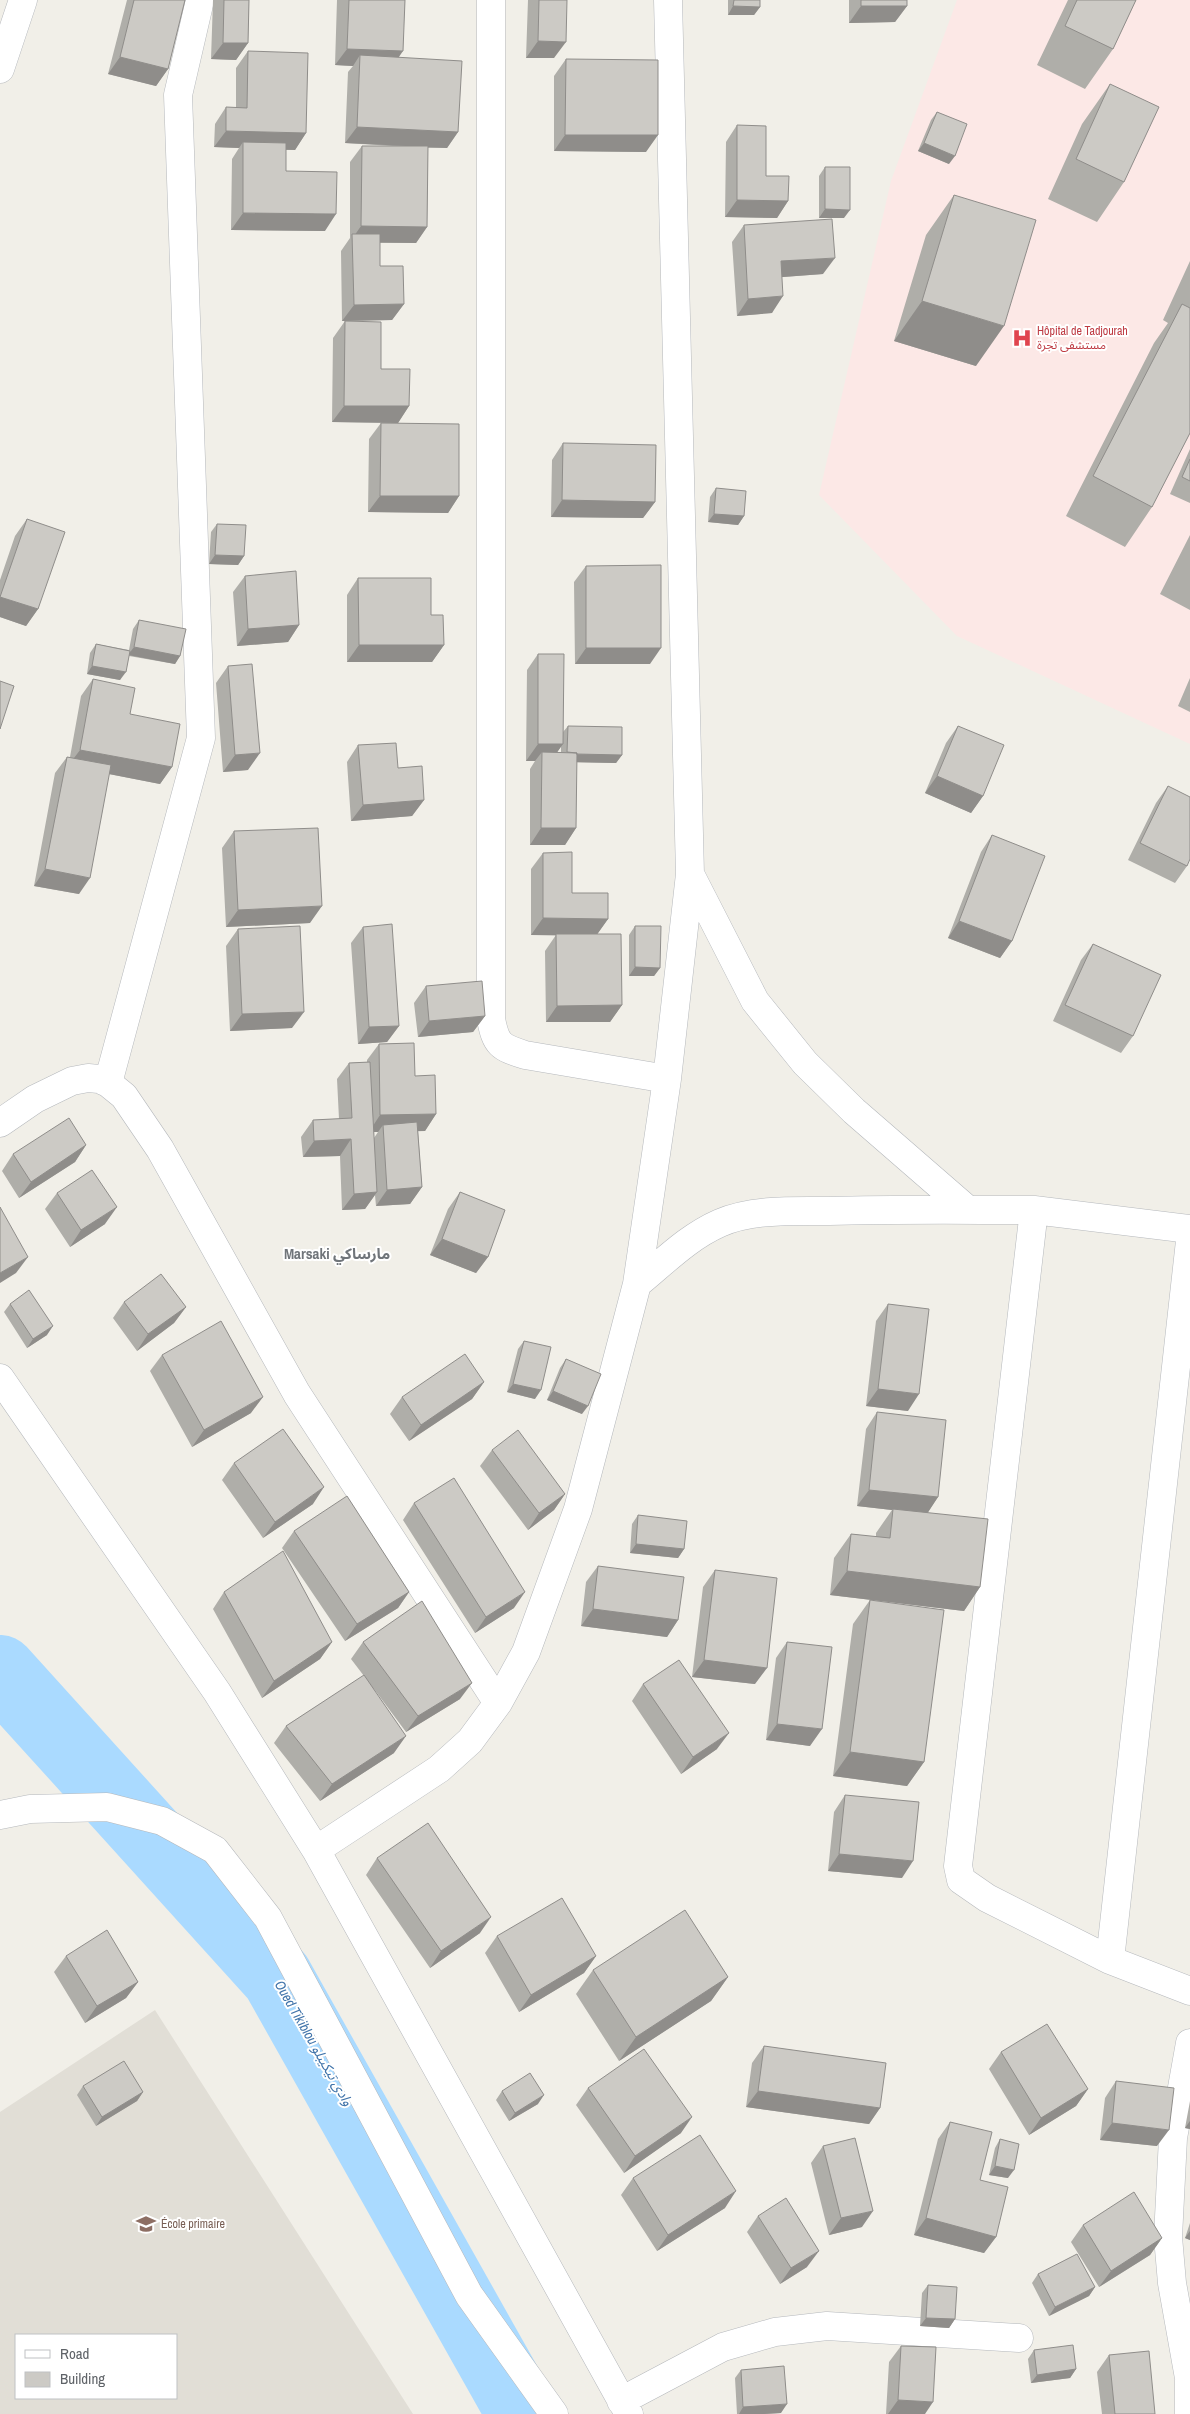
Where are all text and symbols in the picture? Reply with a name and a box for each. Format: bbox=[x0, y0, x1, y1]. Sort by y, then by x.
place label: Hôpital de Tadjourah مستشفى تجرة bbox=[1037, 323, 1128, 353]
hospital icon: Hôpital de Tadjourah مستشفى تجرة bbox=[1011, 327, 1033, 349]
district label: Marsaki مارساكي bbox=[284, 1243, 390, 1265]
water label: Oued Tikiblou وادي تيكيبلو bbox=[269, 1977, 357, 2110]
school or university icon: École primaire bbox=[135, 2213, 157, 2235]
place label: École primaire bbox=[161, 2216, 225, 2232]
legend bbox=[15, 2334, 178, 2399]
text: Road bbox=[60, 2343, 89, 2364]
text: Building bbox=[60, 2368, 105, 2389]

